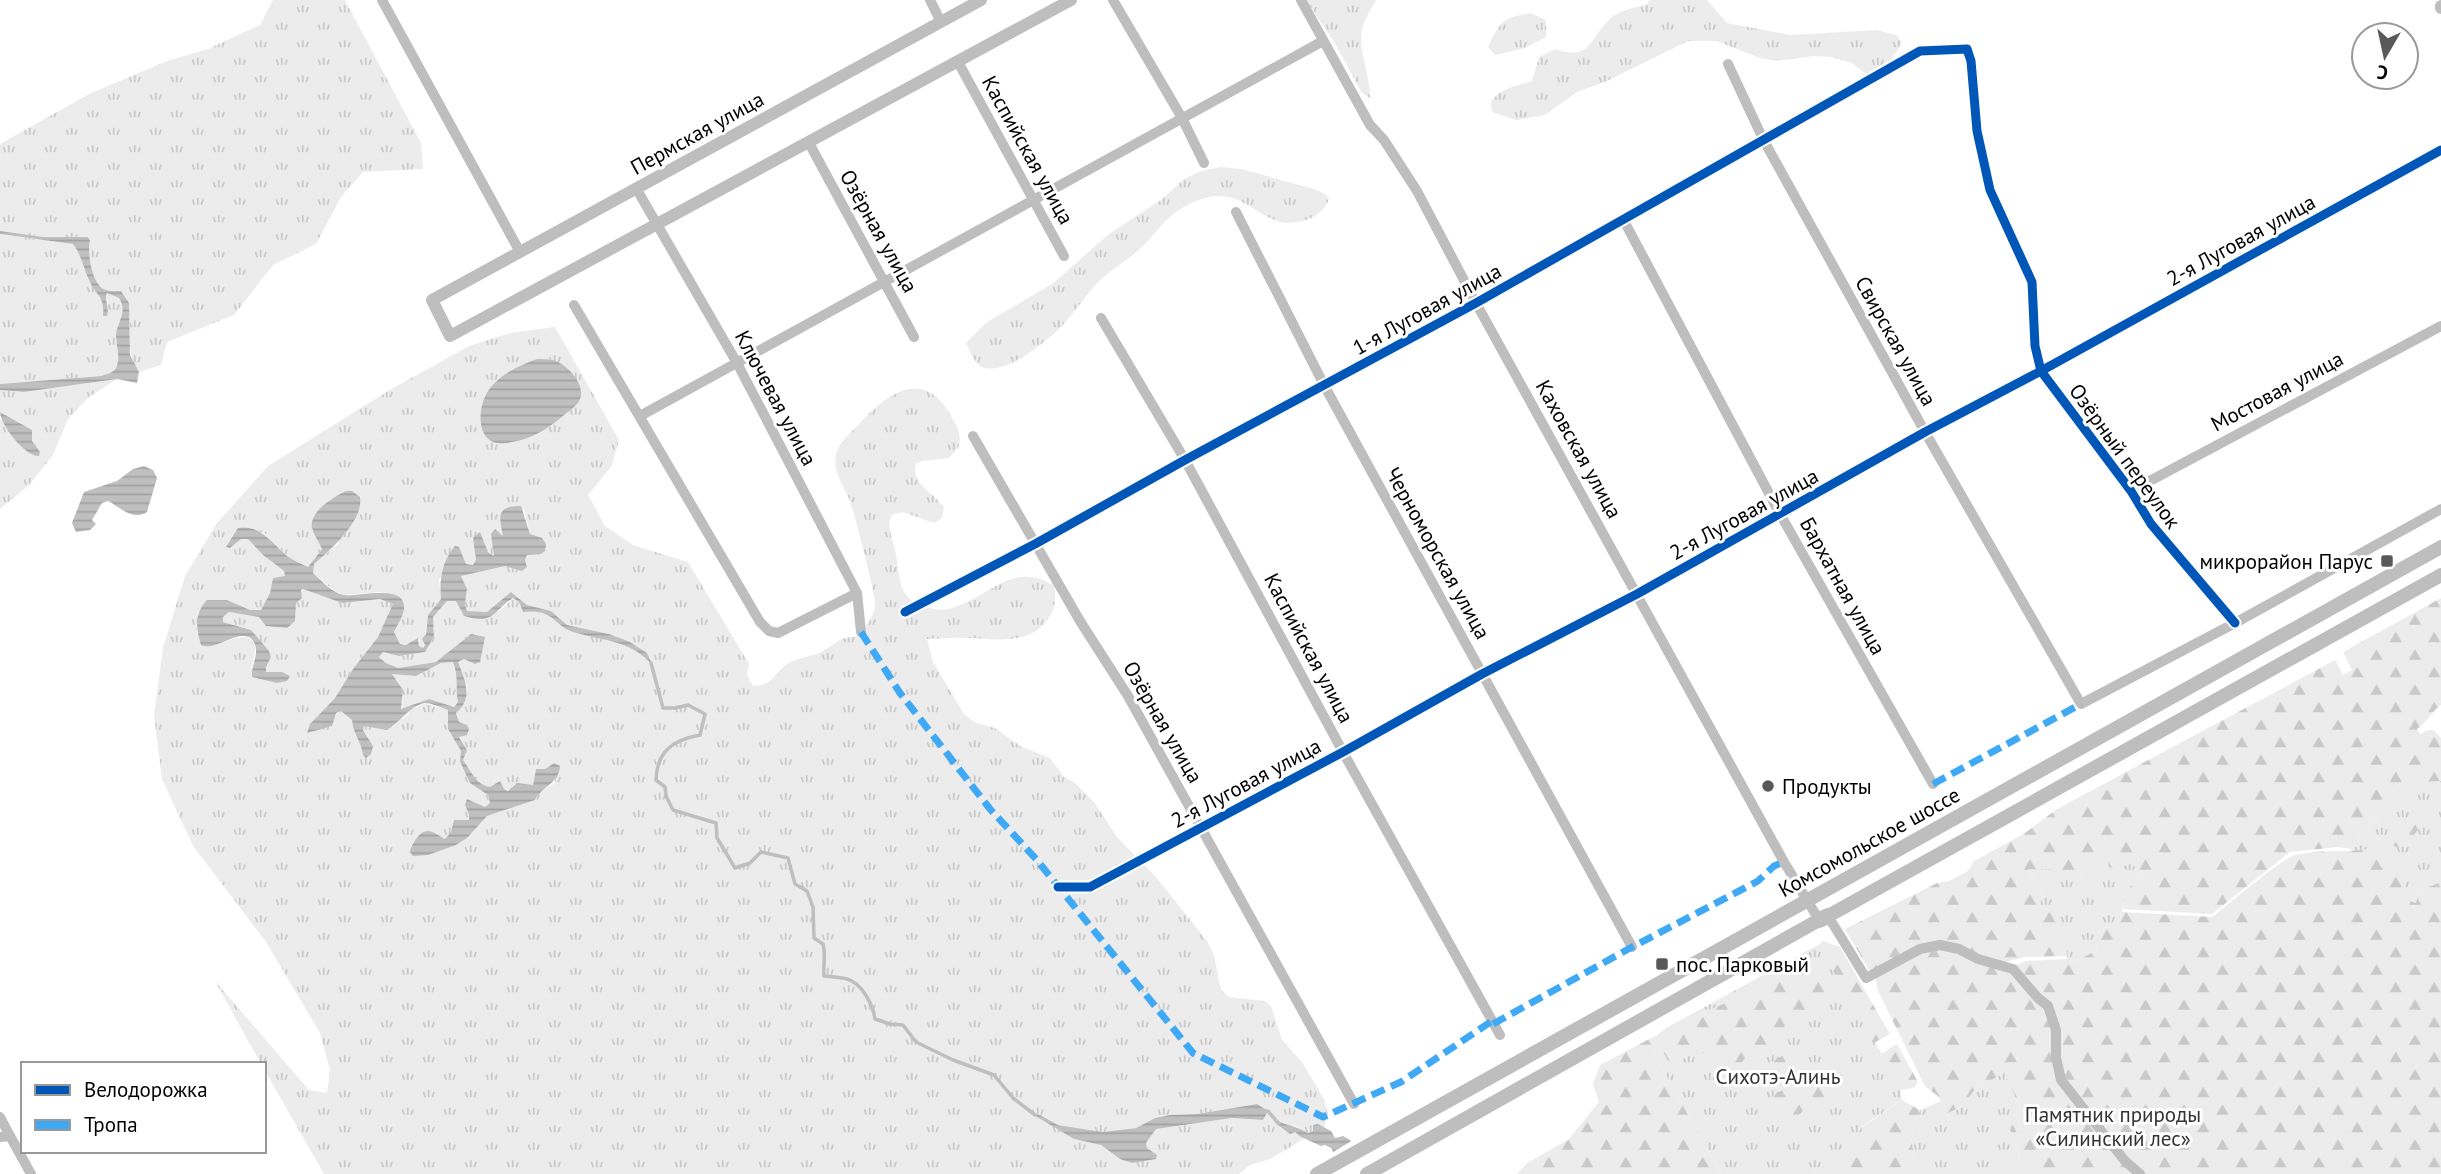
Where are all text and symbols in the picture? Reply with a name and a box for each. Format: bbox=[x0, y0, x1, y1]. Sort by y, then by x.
north arrow bbox=[2350, 21, 2420, 91]
text: С bbox=[2375, 60, 2389, 85]
street label: Каспийская улица bbox=[976, 71, 1080, 229]
street label: Пермская улица bbox=[626, 85, 768, 181]
street label: Озёрная улица bbox=[834, 165, 924, 297]
street label: 2-я Луговая улица bbox=[2162, 188, 2320, 292]
street label: 1-я Луговая улица bbox=[1348, 257, 1506, 361]
street label: Свирская улица bbox=[1849, 271, 1943, 411]
street label: Ключевая улица bbox=[729, 326, 823, 470]
street label: Мостовая улица bbox=[2206, 345, 2348, 437]
street label: Каховская улица bbox=[1530, 375, 1628, 523]
street label: Озёрный переулок bbox=[2063, 378, 2187, 534]
street label: Черноморская улица bbox=[1380, 462, 1496, 644]
street label: 2-я Луговая улица bbox=[1665, 462, 1823, 566]
street label: Бархатная улица bbox=[1794, 512, 1892, 660]
place label: микрорайон Парус bbox=[2199, 548, 2373, 575]
marker: микрорайон Парус bbox=[2379, 553, 2395, 569]
street label: Каспийская улица bbox=[1258, 568, 1360, 728]
street label: Озёрная улица bbox=[1117, 656, 1209, 788]
street label: 2-я Луговая улица bbox=[1166, 732, 1326, 834]
place label: Продукты bbox=[1782, 773, 1872, 800]
marker: Продукты bbox=[1760, 778, 1776, 794]
street label: Комсомольское шоссе bbox=[1774, 781, 1964, 903]
place label: пос. Парковый bbox=[1676, 951, 1809, 978]
marker: пос. Парковый bbox=[1654, 956, 1670, 972]
legend bbox=[21, 1062, 266, 1153]
park label: Сихотэ-Алинь bbox=[1716, 1063, 1841, 1090]
text: Велодорожка bbox=[84, 1076, 208, 1103]
park label: Памятник природы «Силинский лес» bbox=[2025, 1101, 2201, 1152]
text: Тропа bbox=[84, 1111, 138, 1138]

